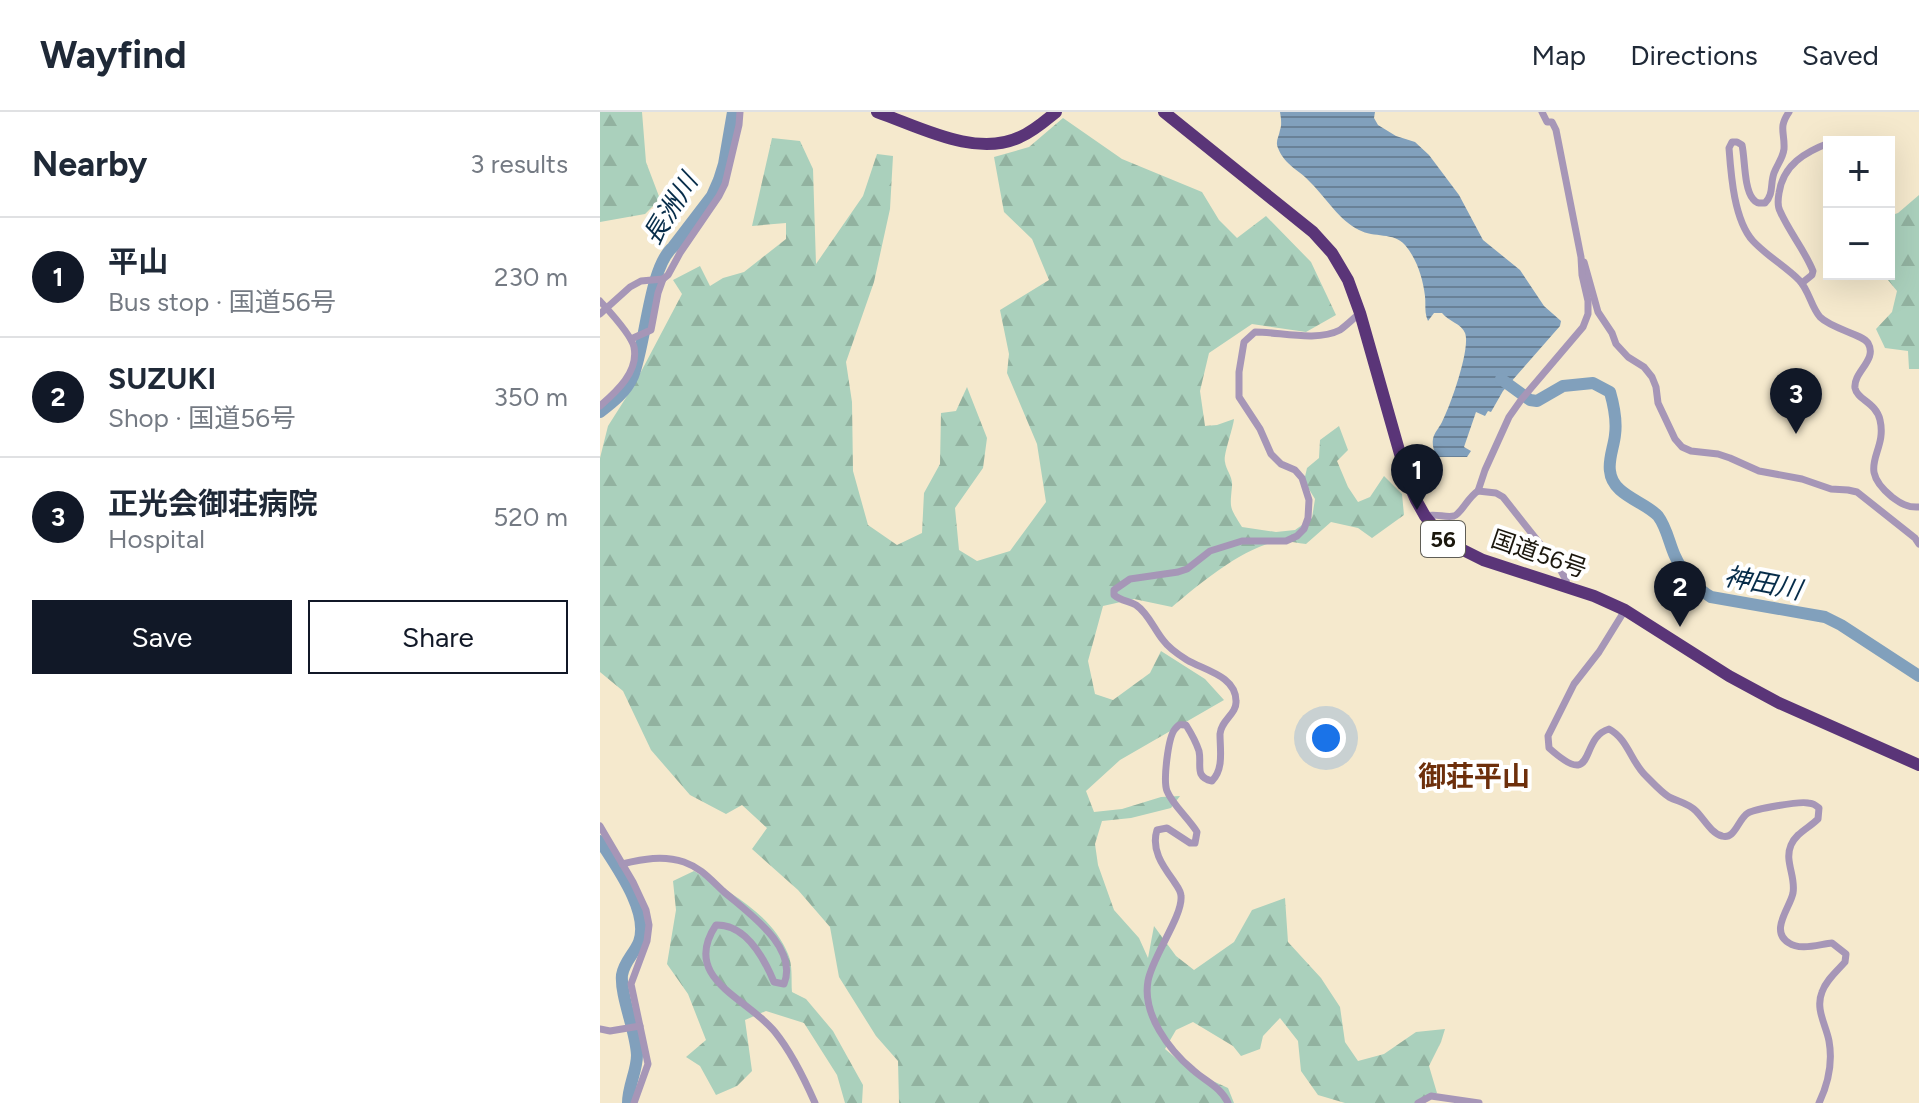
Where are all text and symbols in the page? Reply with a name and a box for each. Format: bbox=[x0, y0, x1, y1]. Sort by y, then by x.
text: Wayfind bbox=[40, 32, 187, 78]
text: Map bbox=[1532, 38, 1586, 72]
text: Directions bbox=[1630, 38, 1758, 72]
text: Saved bbox=[1802, 38, 1879, 72]
map controls bbox=[1823, 136, 1895, 280]
button: + bbox=[1823, 136, 1895, 208]
text: Nearby bbox=[32, 144, 147, 185]
text: 3 results bbox=[470, 148, 568, 180]
water label: 長洲川 bbox=[636, 165, 706, 251]
button: − bbox=[1823, 208, 1895, 280]
text: 平山 bbox=[108, 243, 168, 280]
text: 1 bbox=[53, 261, 63, 293]
text: 230 m bbox=[494, 261, 568, 293]
text: Bus stop · 国道56号 bbox=[108, 286, 336, 318]
text: SUZUKI bbox=[108, 360, 216, 397]
pin: 3 bbox=[1770, 368, 1822, 434]
text: 2 bbox=[50, 381, 66, 413]
text: 350 m bbox=[494, 381, 568, 413]
text: Shop · 国道56号 bbox=[108, 402, 296, 434]
pin: 1 bbox=[1391, 444, 1443, 510]
text: 正光会御荘病院 bbox=[108, 485, 318, 522]
text: 3 bbox=[51, 501, 65, 533]
text: 520 m bbox=[493, 501, 568, 533]
road number: 56 bbox=[1421, 521, 1465, 557]
text: Hospital bbox=[108, 523, 205, 555]
street label: 国道56号 bbox=[1487, 524, 1591, 583]
water label: 神田川 bbox=[1722, 560, 1807, 607]
pin: 2 bbox=[1654, 561, 1706, 627]
button: Save bbox=[32, 600, 292, 674]
button: Share bbox=[308, 600, 568, 674]
your location bbox=[1306, 718, 1346, 758]
district label: 御荘平山 bbox=[1418, 759, 1530, 793]

